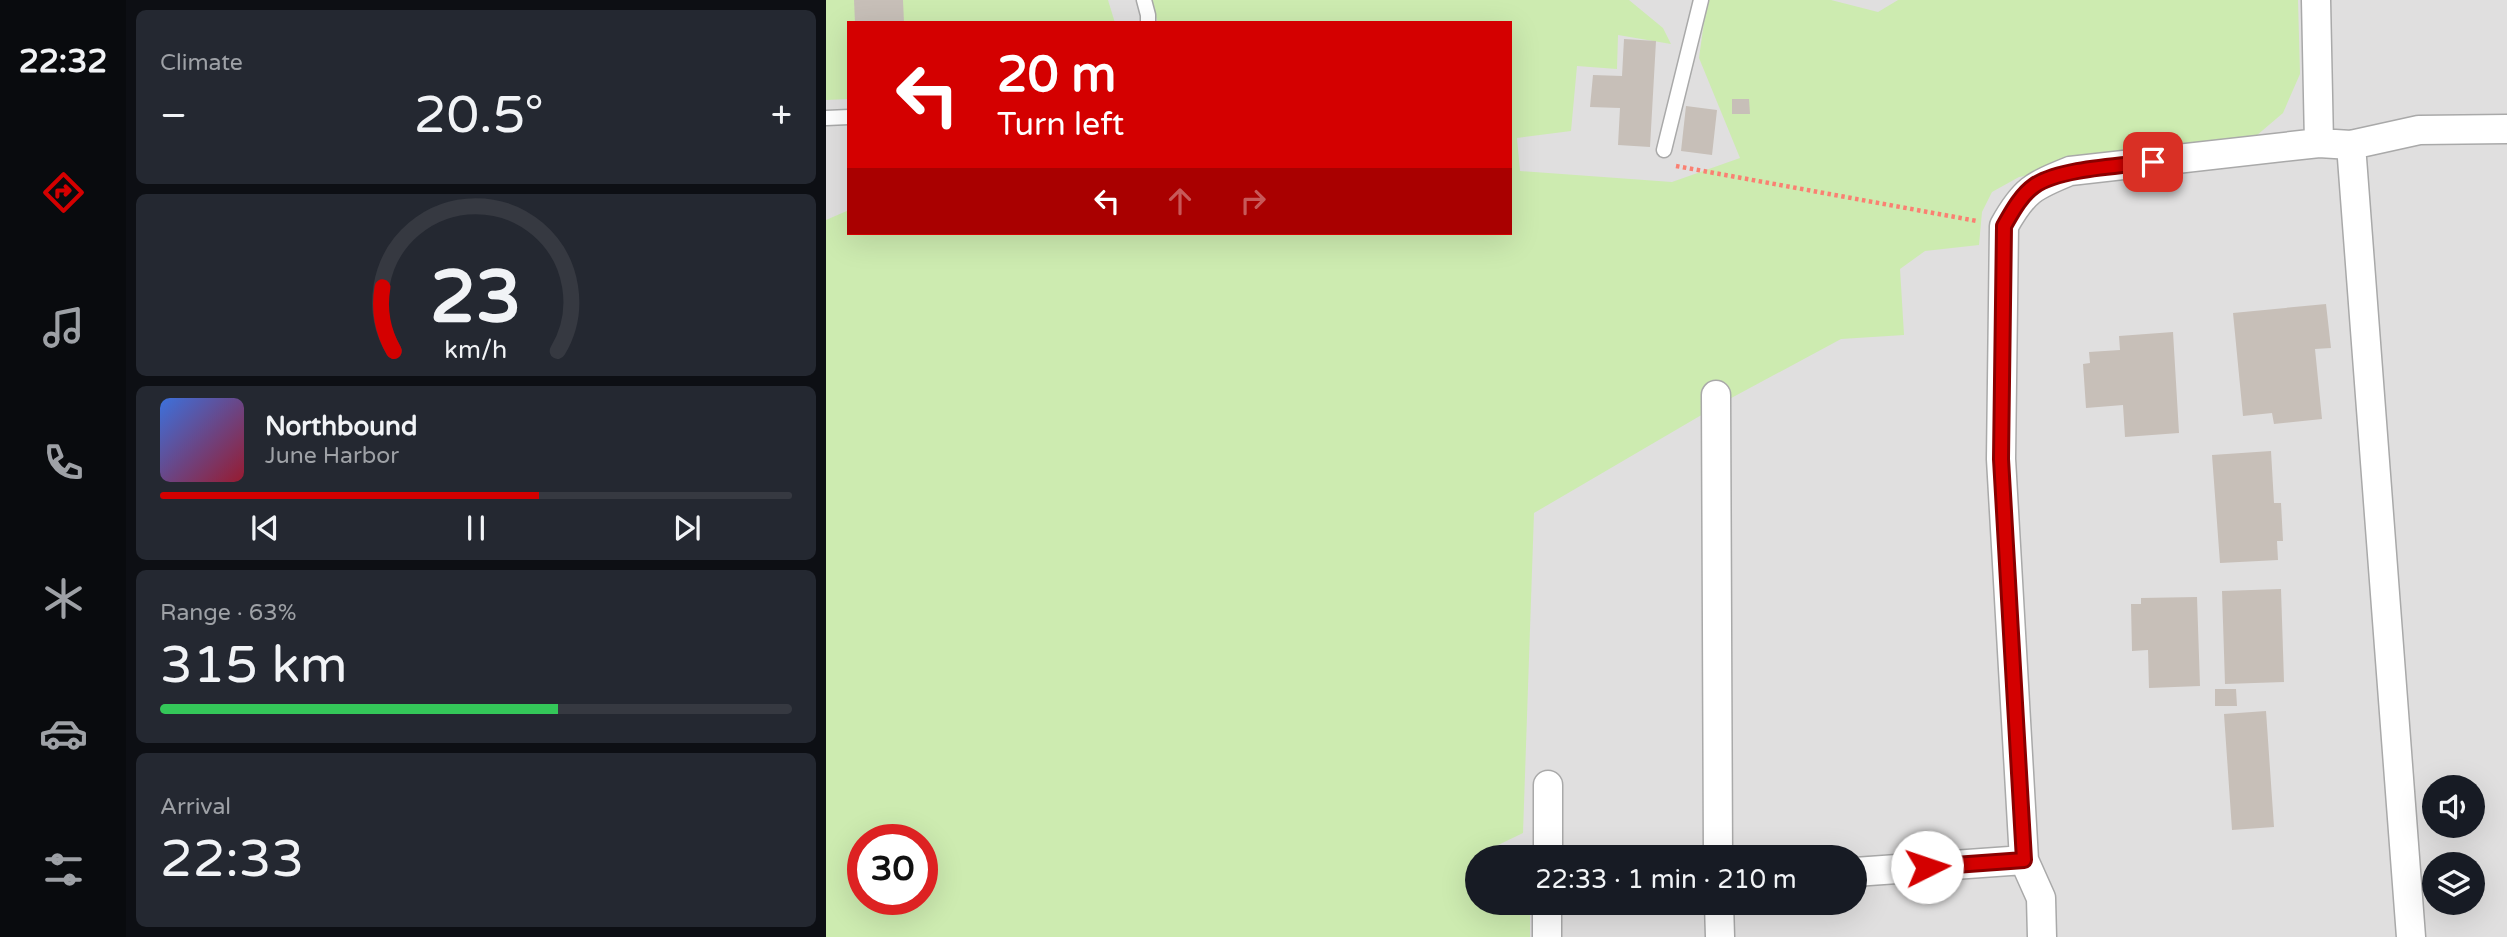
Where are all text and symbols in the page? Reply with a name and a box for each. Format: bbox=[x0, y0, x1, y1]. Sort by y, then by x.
text: 22:32 bbox=[19, 43, 107, 81]
text: 20 m bbox=[997, 46, 1116, 105]
text: Climate bbox=[160, 49, 243, 77]
icon: left bbox=[882, 49, 973, 140]
text: 20.5° bbox=[414, 84, 544, 147]
text: − bbox=[160, 93, 187, 139]
text: + bbox=[771, 93, 792, 139]
text: Turn left bbox=[997, 106, 1124, 144]
pin bbox=[2123, 132, 2183, 192]
icon: arrive bbox=[2134, 143, 2172, 181]
icon: directions bbox=[39, 168, 88, 217]
icon: left bbox=[1088, 182, 1126, 220]
icon: ahead bbox=[1161, 182, 1199, 220]
icon: right bbox=[1234, 182, 1272, 220]
text: 23 bbox=[430, 254, 522, 342]
icon: music bbox=[39, 303, 88, 352]
text: km/h bbox=[445, 335, 507, 365]
text: Northbound bbox=[265, 411, 417, 442]
icon: phone bbox=[39, 438, 88, 487]
text: June Harbor bbox=[265, 442, 399, 470]
icon: previous bbox=[246, 509, 284, 547]
icon: pause bbox=[457, 509, 495, 547]
icon: next bbox=[668, 509, 706, 547]
icon: climate bbox=[39, 574, 88, 623]
text: Range · 63% bbox=[160, 599, 296, 627]
text: 315 km bbox=[160, 634, 348, 697]
icon: car bbox=[39, 709, 88, 758]
map controls bbox=[2422, 775, 2485, 915]
button: sound bbox=[2422, 775, 2485, 838]
text: Arrival bbox=[160, 793, 231, 821]
speed limit sign: 30 bbox=[847, 824, 938, 915]
text: 22:33 bbox=[160, 828, 304, 891]
position arrow bbox=[1890, 830, 1964, 904]
icon: filters bbox=[39, 845, 88, 894]
button: layers bbox=[2422, 852, 2485, 915]
text: 22:33 · 1 min · 210 m bbox=[1535, 864, 1797, 895]

